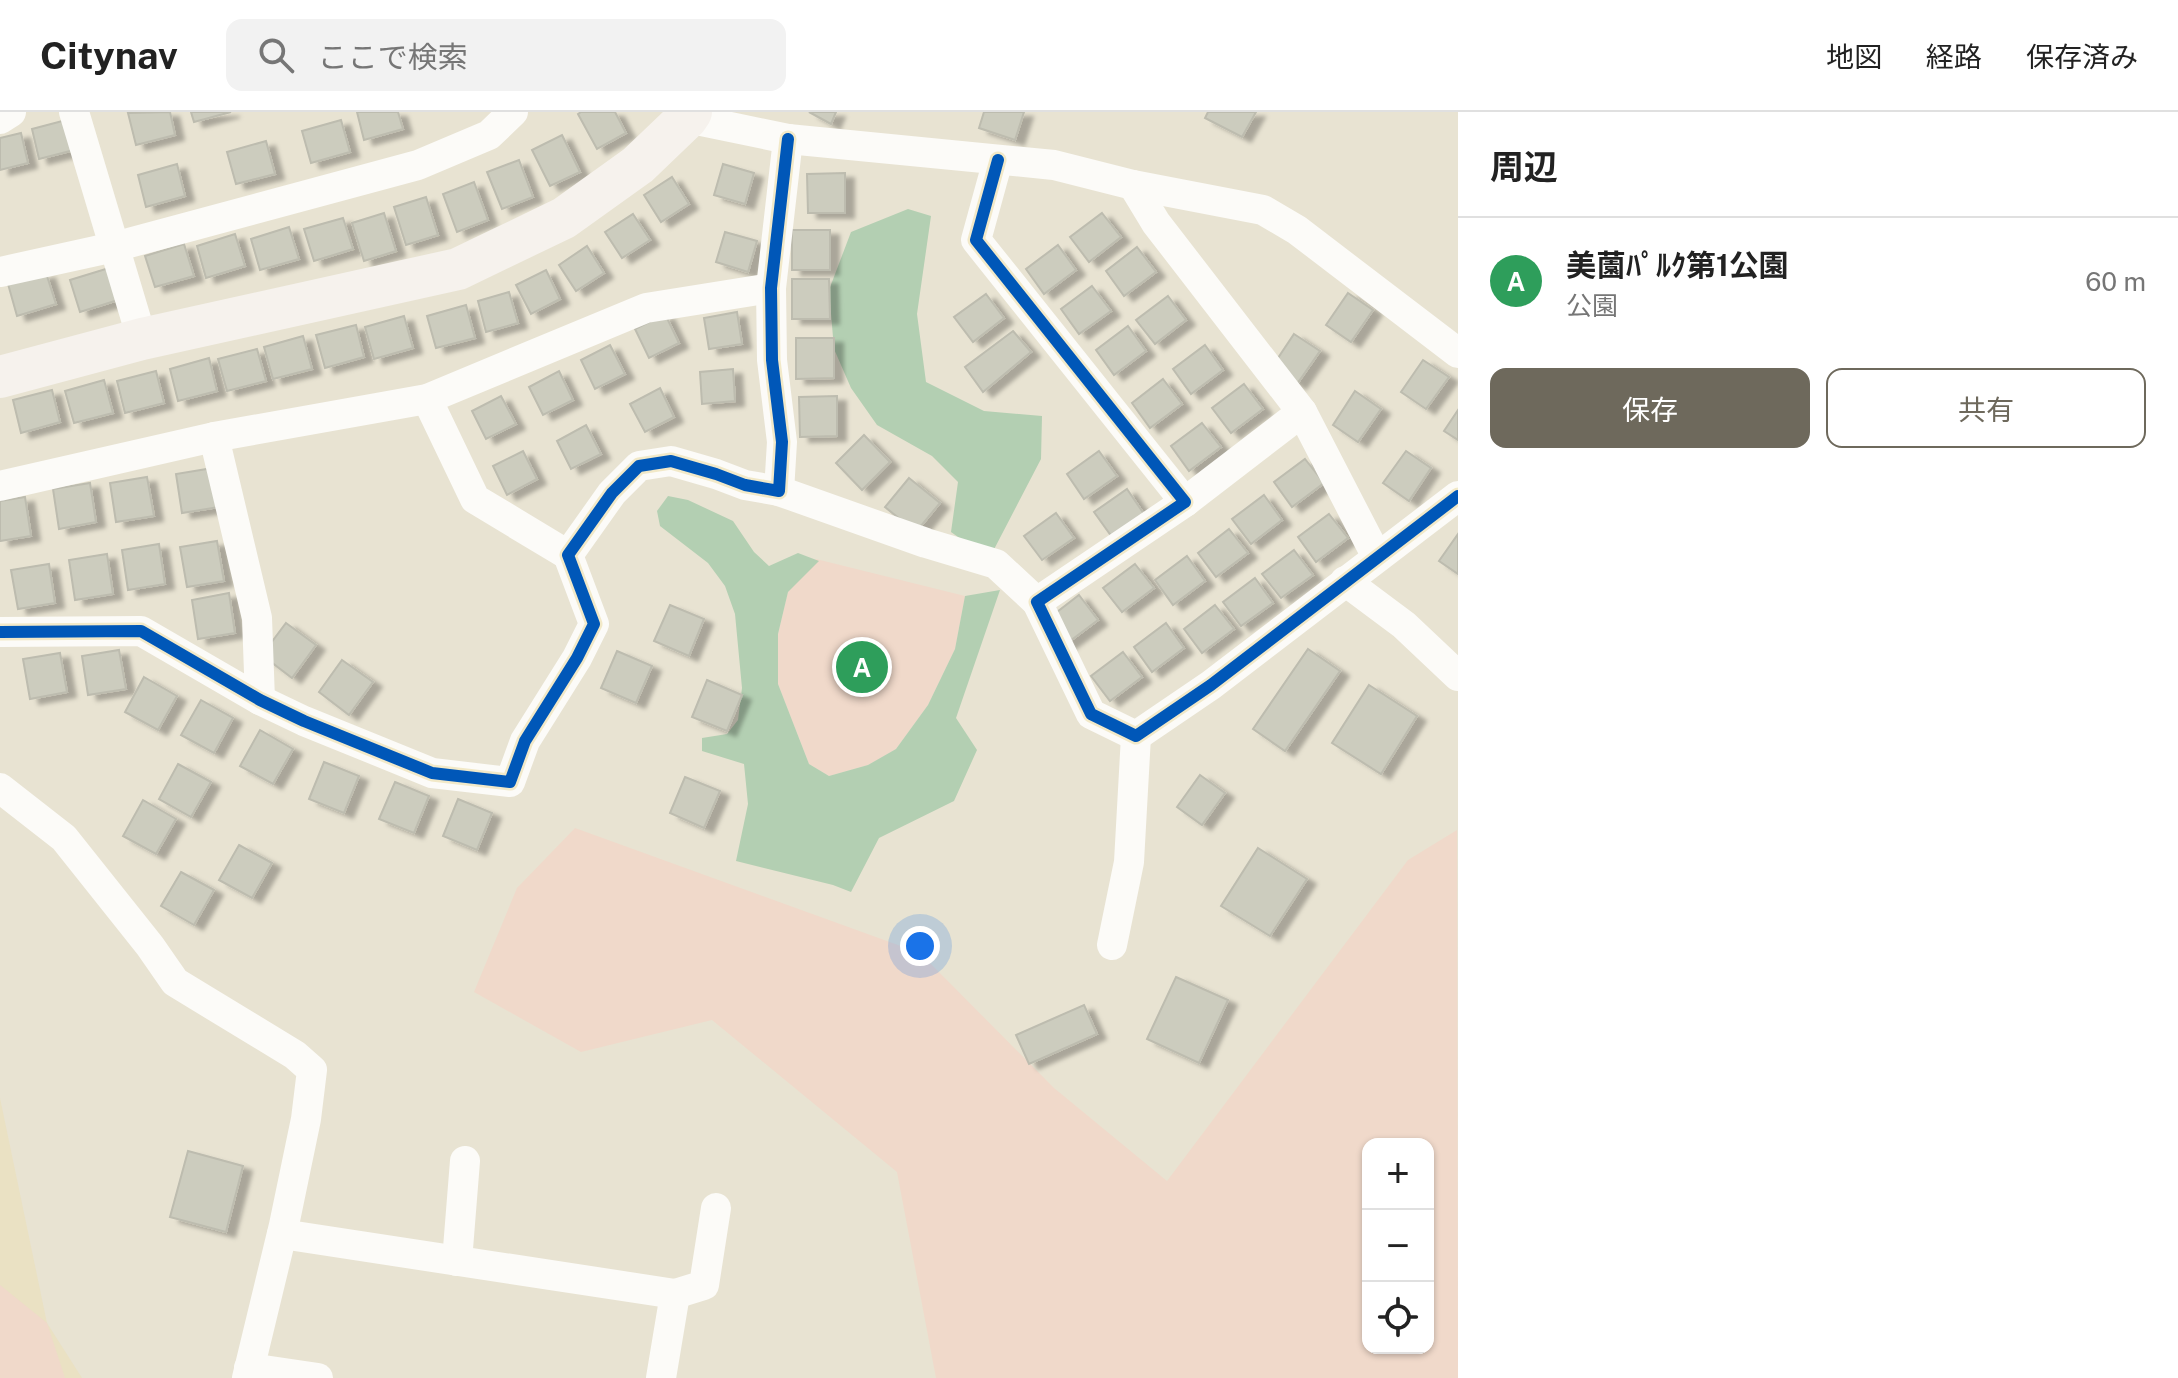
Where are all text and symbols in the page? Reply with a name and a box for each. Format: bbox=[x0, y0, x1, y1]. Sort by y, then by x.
search box bbox=[226, 19, 786, 91]
text: Citynav bbox=[40, 33, 178, 78]
icon: search bbox=[254, 33, 298, 77]
text: ここで検索 bbox=[318, 39, 468, 75]
text: 地図 bbox=[1826, 40, 1882, 73]
text: 経路 bbox=[1926, 40, 1982, 73]
text: 保存済み bbox=[2026, 40, 2138, 73]
text: 周辺 bbox=[1490, 147, 1558, 187]
text: 美薗ﾊﾟﾙｸ第1公園 bbox=[1566, 247, 1789, 283]
text: A bbox=[1507, 266, 1525, 297]
text: 60 m bbox=[2085, 266, 2146, 297]
text: 公園 bbox=[1566, 290, 1618, 321]
button: 保存 bbox=[1490, 368, 1810, 448]
button: 共有 bbox=[1826, 368, 2146, 448]
pin: A bbox=[836, 637, 888, 697]
your location bbox=[900, 926, 940, 966]
map controls bbox=[1362, 1138, 1434, 1354]
button: + bbox=[1362, 1138, 1434, 1210]
button: − bbox=[1362, 1210, 1434, 1282]
button: locate bbox=[1362, 1282, 1434, 1354]

